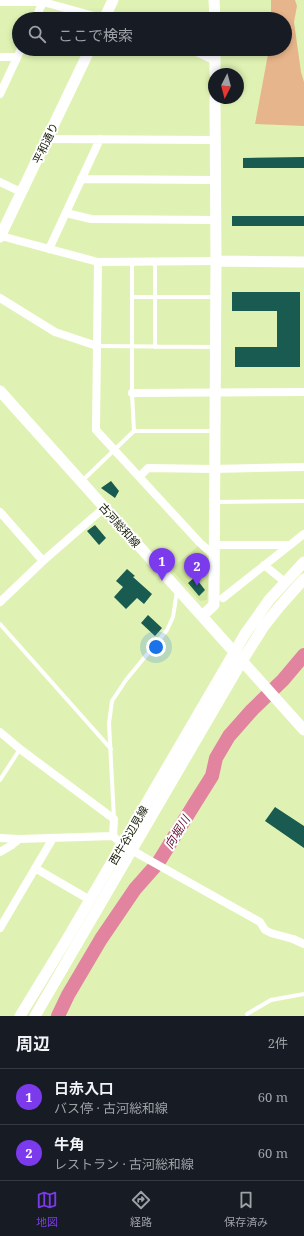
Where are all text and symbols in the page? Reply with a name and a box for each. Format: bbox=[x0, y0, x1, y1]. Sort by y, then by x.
search box bbox=[12, 12, 292, 56]
icon: search bbox=[26, 23, 48, 45]
text: ここで検索 bbox=[58, 25, 133, 45]
north arrow bbox=[208, 68, 244, 104]
street label: 平和通り bbox=[29, 120, 61, 166]
street label: 古河総和線 bbox=[96, 500, 144, 550]
pin: 1 bbox=[149, 548, 175, 581]
pin: 2 bbox=[184, 553, 210, 586]
your location bbox=[146, 637, 166, 657]
street label: 西牛谷辺見線 bbox=[105, 803, 151, 867]
water label: 向堀川 bbox=[160, 811, 195, 852]
text: 周辺 bbox=[16, 1032, 50, 1055]
text: 2件 bbox=[268, 1034, 288, 1052]
text: 日赤入口 bbox=[54, 1078, 114, 1098]
text: 1 bbox=[25, 1088, 33, 1106]
text: 60 m bbox=[258, 1088, 288, 1106]
text: バス停 · 古河総和線 bbox=[54, 1099, 168, 1117]
text: 牛角 bbox=[54, 1134, 84, 1154]
text: 2 bbox=[25, 1144, 33, 1162]
text: 60 m bbox=[258, 1144, 288, 1162]
text: レストラン · 古河総和線 bbox=[54, 1155, 194, 1173]
tab: 地図 bbox=[36, 1189, 58, 1229]
tab: 経路 bbox=[130, 1189, 152, 1229]
tab: 保存済み bbox=[224, 1189, 268, 1229]

